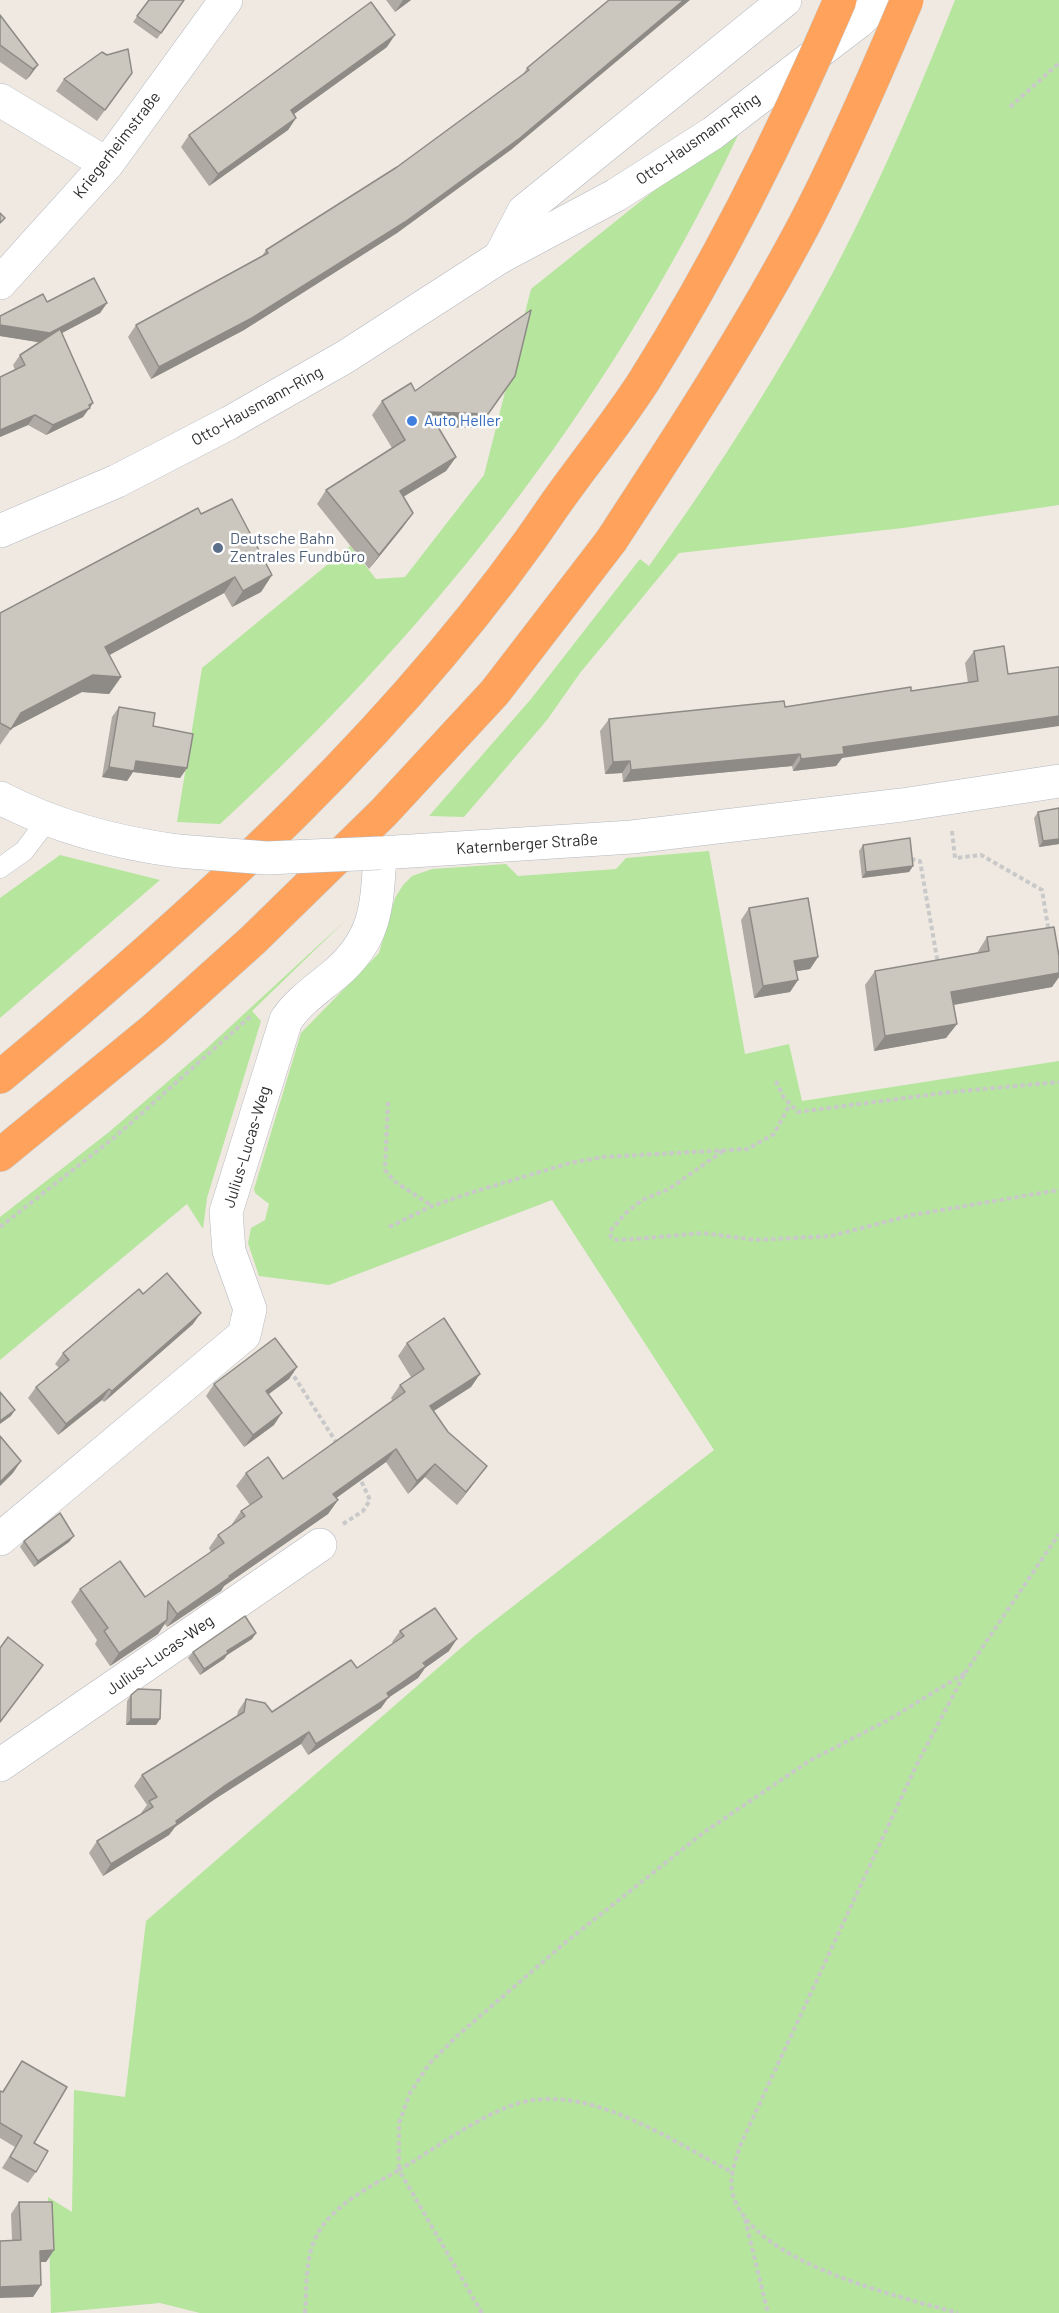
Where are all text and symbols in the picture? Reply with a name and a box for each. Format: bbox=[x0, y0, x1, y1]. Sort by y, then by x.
street label: Kriegerheimstraße bbox=[69, 88, 165, 202]
street label: Otto-Hausmann-Ring bbox=[632, 89, 764, 189]
street label: Otto-Hausmann-Ring bbox=[188, 362, 326, 450]
place label: Auto Heller bbox=[424, 411, 500, 431]
marker: Auto Heller bbox=[405, 414, 419, 428]
place label: Deutsche Bahn Zentrales Fundbüro bbox=[230, 529, 365, 567]
marker: Deutsche Bahn Zentrales Fundbüro bbox=[211, 541, 225, 555]
street label: Katernberger Straße bbox=[456, 829, 598, 859]
street label: Julius-Lucas-Weg bbox=[219, 1084, 275, 1210]
street label: Julius-Lucas-Weg bbox=[103, 1611, 217, 1699]

